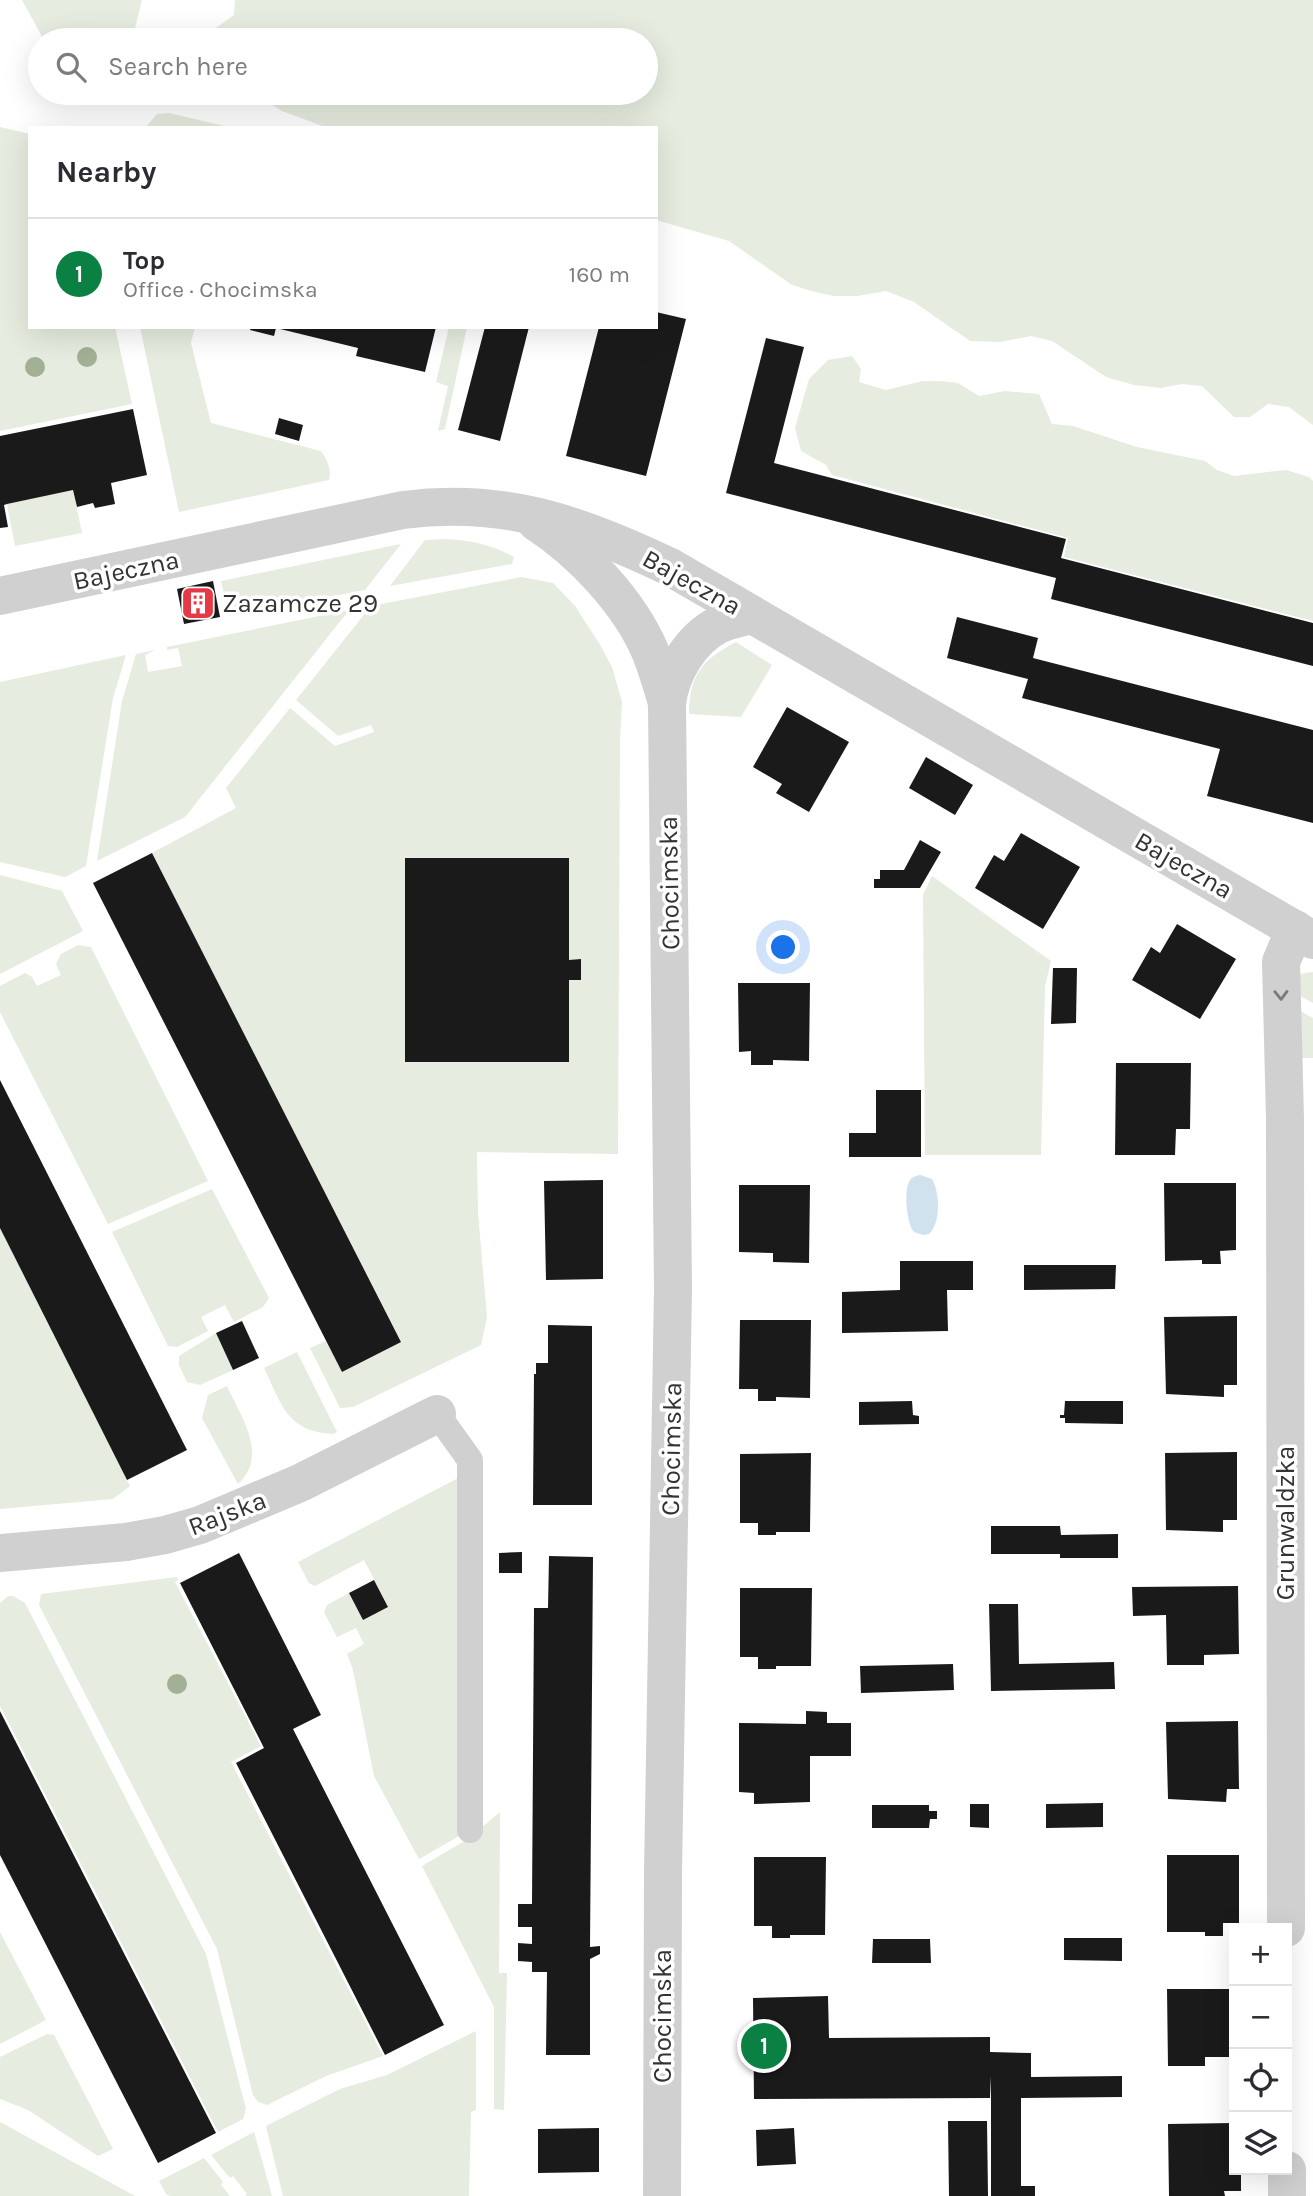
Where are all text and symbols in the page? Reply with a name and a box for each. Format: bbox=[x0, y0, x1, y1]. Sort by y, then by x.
search box bbox=[28, 28, 658, 105]
icon: search bbox=[52, 48, 90, 86]
text: Search here bbox=[108, 51, 248, 82]
text: Nearby bbox=[56, 154, 156, 190]
text: Top bbox=[123, 245, 165, 276]
text: 1 bbox=[75, 261, 83, 288]
text: 160 m bbox=[569, 261, 630, 288]
text: Office · Chocimska bbox=[123, 276, 318, 303]
street label: Bajeczna bbox=[637, 543, 746, 622]
street label: Bajeczna bbox=[70, 544, 182, 597]
building icon: Zazamcze 29 bbox=[179, 584, 217, 622]
place label: Zazamcze 29 bbox=[222, 588, 378, 619]
street label: Chocimska bbox=[653, 816, 686, 950]
street label: Bajeczna bbox=[1129, 825, 1238, 906]
your location bbox=[766, 930, 800, 964]
one-way arrow bbox=[1273, 990, 1289, 1000]
street label: Chocimska bbox=[655, 1382, 688, 1516]
street label: Grunwaldzka bbox=[1270, 1446, 1301, 1600]
street label: Rajska bbox=[184, 1484, 271, 1542]
map controls bbox=[1229, 1923, 1292, 2175]
button: + bbox=[1229, 1923, 1292, 1986]
street label: Chocimska bbox=[647, 1949, 678, 2083]
button: − bbox=[1229, 1986, 1292, 2049]
pin: 1 bbox=[741, 2020, 787, 2072]
button: locate bbox=[1229, 2049, 1292, 2112]
button: layers bbox=[1229, 2112, 1292, 2175]

